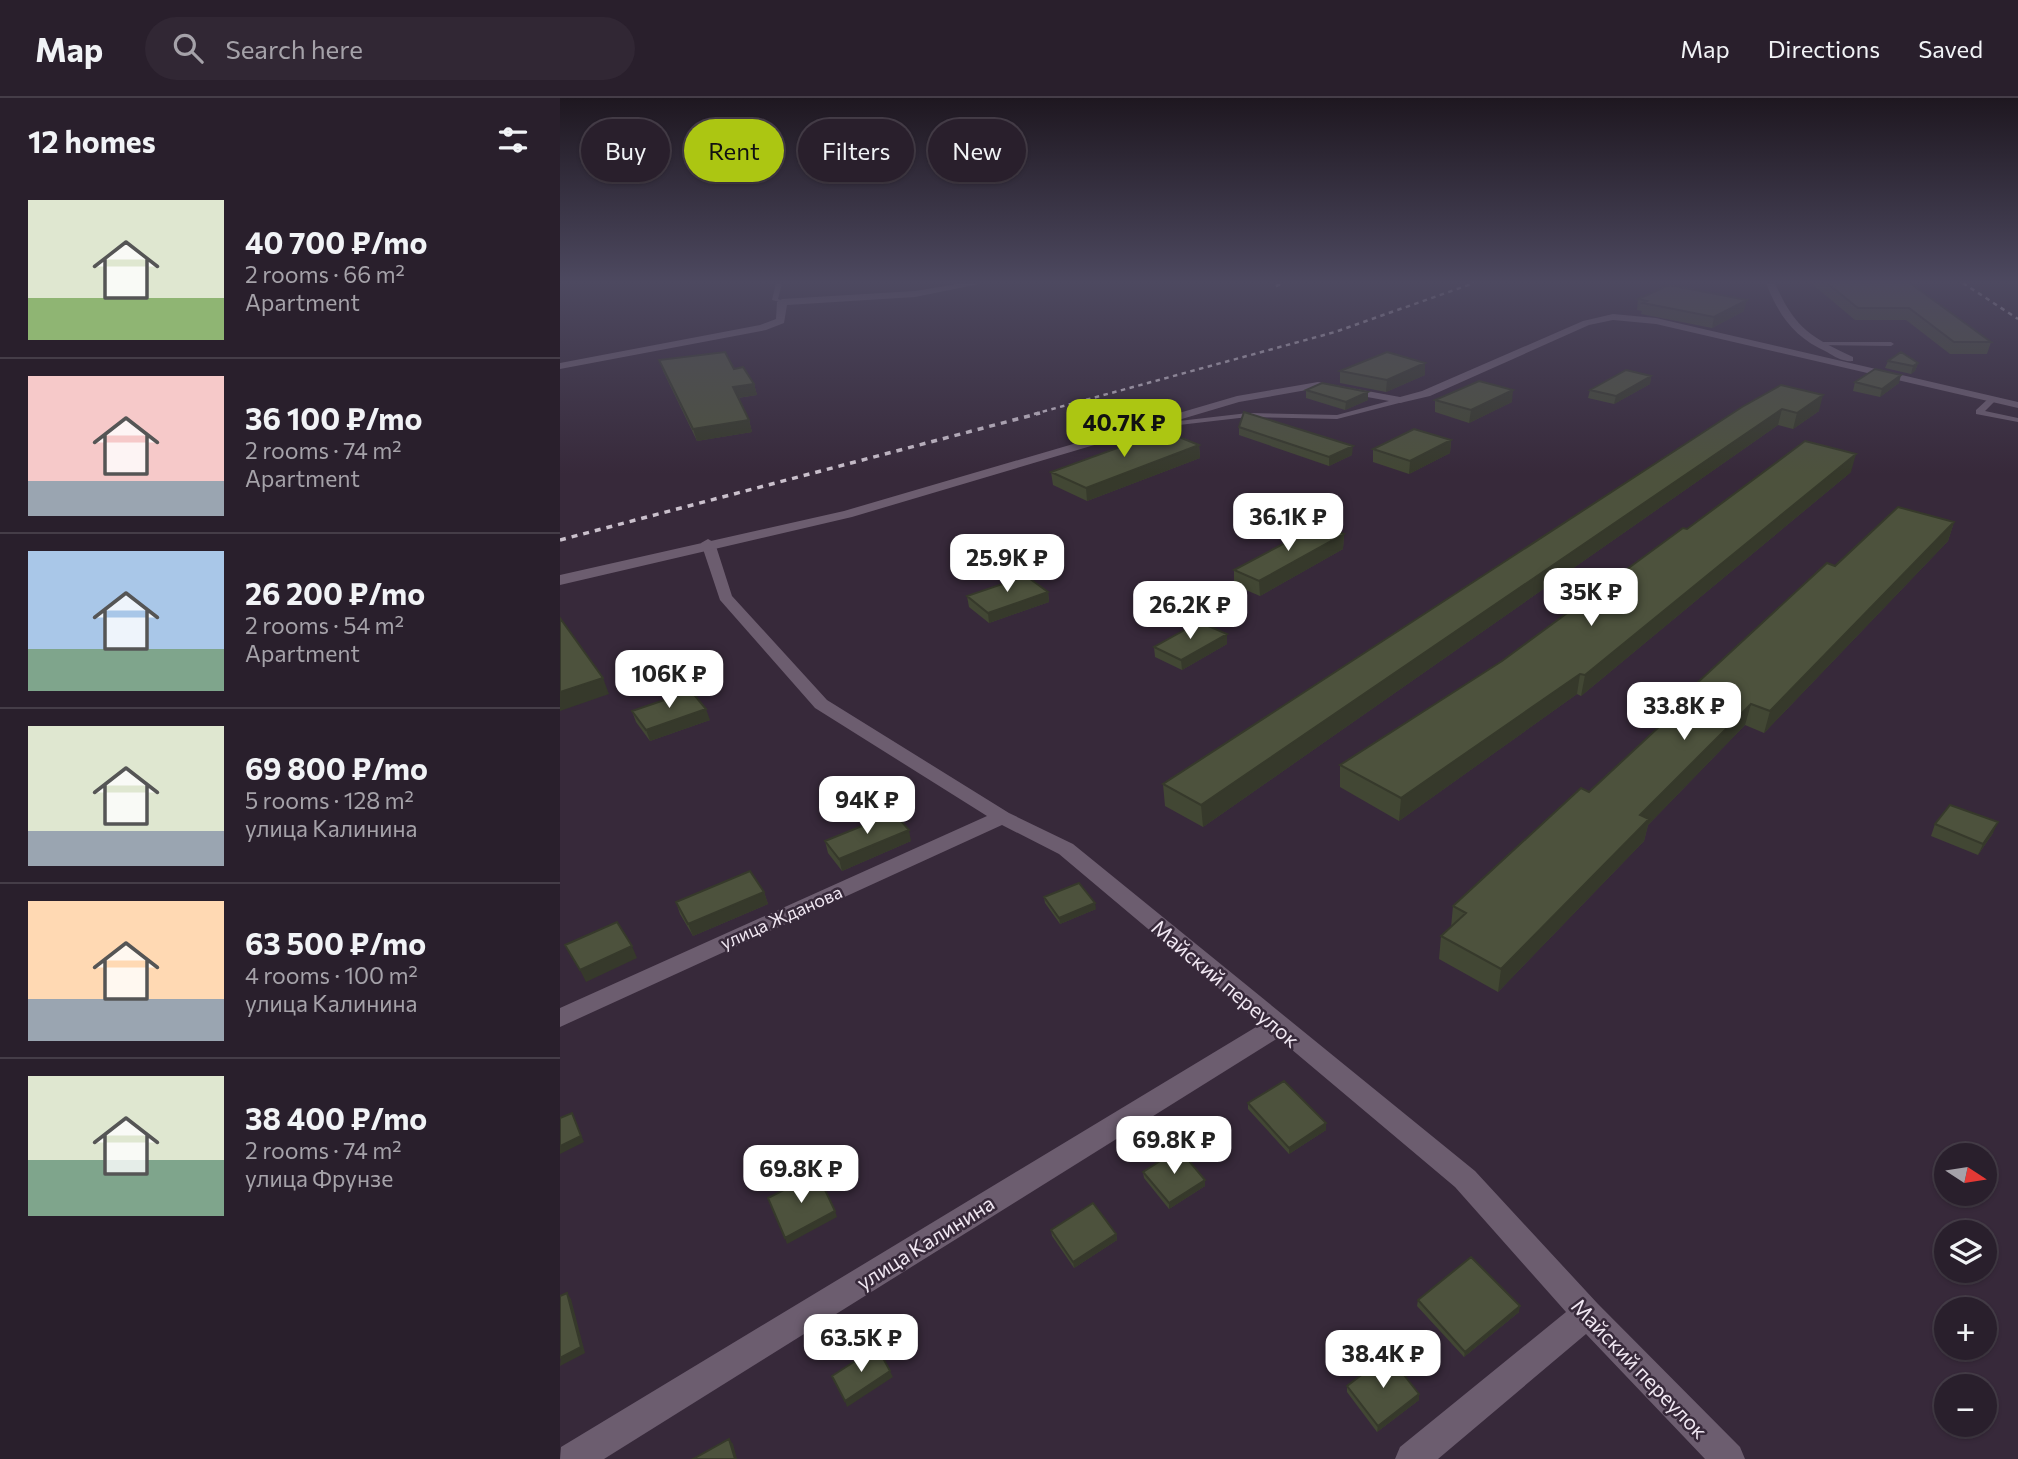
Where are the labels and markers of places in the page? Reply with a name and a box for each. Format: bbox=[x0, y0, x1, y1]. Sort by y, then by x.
pin: 40.7K ₽ bbox=[1059, 400, 1189, 459]
pin: 36.1K ₽ bbox=[1223, 494, 1353, 553]
pin: 25.9K ₽ bbox=[942, 534, 1072, 594]
pin: 35K ₽ bbox=[1542, 568, 1640, 628]
pin: 26.2K ₽ bbox=[1125, 582, 1255, 641]
pin: 106K ₽ bbox=[612, 650, 726, 710]
pin: 33.8K ₽ bbox=[1619, 682, 1749, 742]
pin: 94K ₽ bbox=[818, 776, 916, 836]
pin: 69.8K ₽ bbox=[1109, 1116, 1239, 1176]
pin: 69.8K ₽ bbox=[736, 1146, 866, 1205]
pin: 63.5K ₽ bbox=[796, 1314, 926, 1374]
pin: 38.4K ₽ bbox=[1318, 1330, 1448, 1390]

